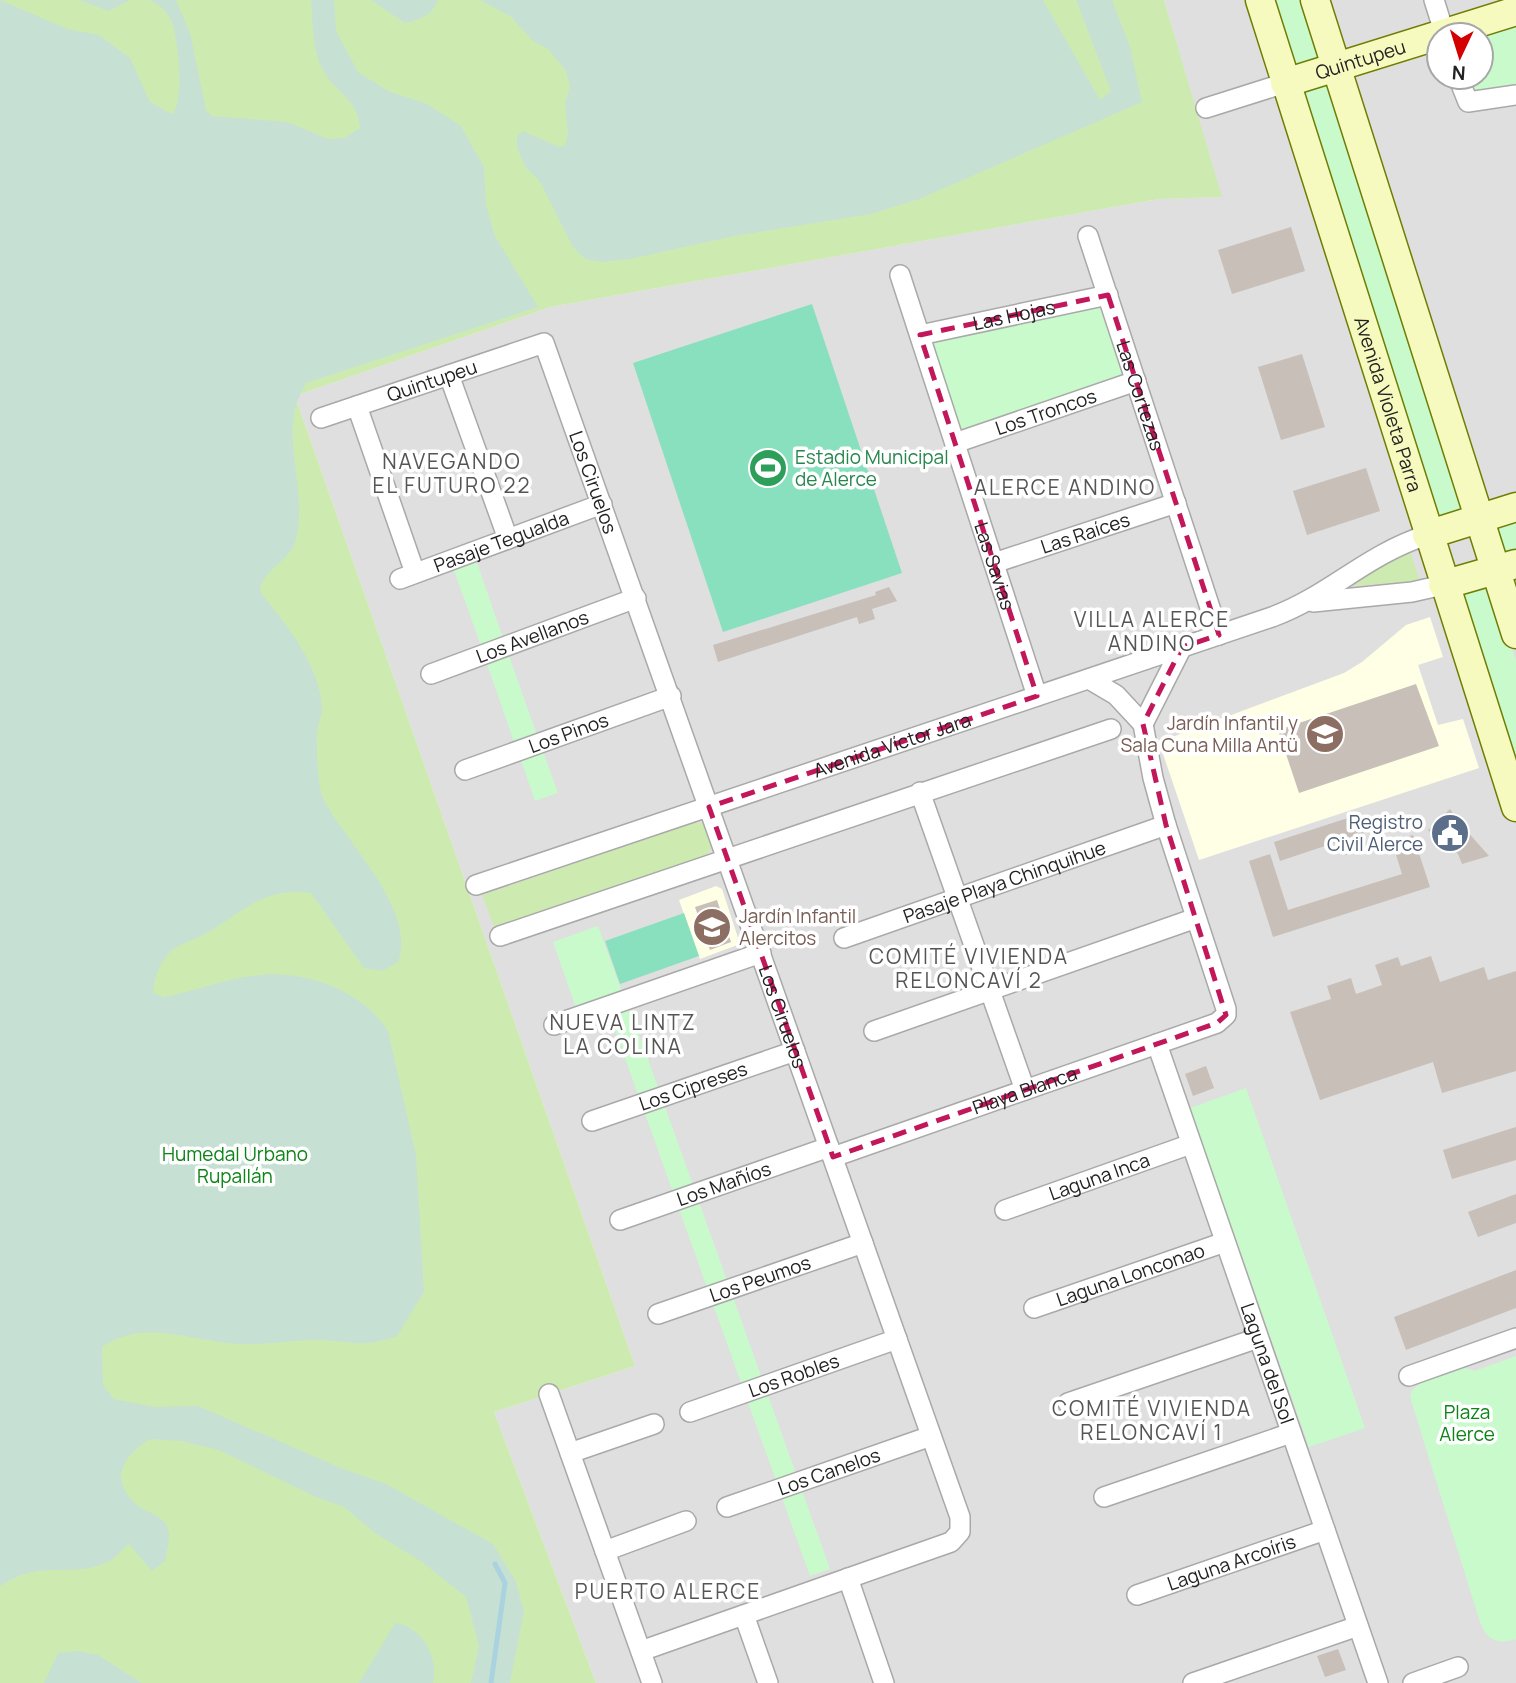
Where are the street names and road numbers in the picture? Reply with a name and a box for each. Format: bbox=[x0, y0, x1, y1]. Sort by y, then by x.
street label: Quintupeu bbox=[1312, 33, 1409, 86]
street label: Las Hojas bbox=[970, 294, 1058, 336]
street label: Avenida Violeta Parra bbox=[1348, 313, 1428, 495]
street label: Las Cortezas bbox=[1110, 337, 1171, 454]
street label: Quintupeu bbox=[384, 354, 480, 408]
street label: Los Troncos bbox=[992, 382, 1100, 441]
street label: Los Ciruelos bbox=[563, 427, 624, 537]
street label: Pasaje Tegualda bbox=[430, 504, 572, 578]
street label: Las Raíces bbox=[1037, 506, 1133, 560]
street label: Las Savias bbox=[968, 519, 1021, 613]
street label: Los Avellanos bbox=[472, 604, 592, 669]
street label: Avenida Víctor Jara bbox=[810, 706, 974, 783]
street label: Los Pinos bbox=[525, 707, 612, 759]
street label: Pasaje Playa Chinquihue bbox=[900, 834, 1109, 929]
street label: Los Ciruelos bbox=[753, 962, 813, 1072]
street label: Los Cipreses bbox=[636, 1055, 751, 1117]
street label: Playa Blanca bbox=[969, 1060, 1080, 1120]
street label: Laguna Inca bbox=[1045, 1147, 1153, 1206]
street label: Los Mañíos bbox=[673, 1155, 774, 1212]
street label: Laguna Lonconao bbox=[1053, 1237, 1208, 1312]
street label: Los Peumos bbox=[706, 1249, 814, 1308]
street label: Laguna del Sol bbox=[1235, 1299, 1300, 1427]
street label: Los Robles bbox=[745, 1347, 843, 1403]
street label: Los Canelos bbox=[774, 1442, 884, 1501]
street label: Laguna Arcoíris bbox=[1164, 1528, 1299, 1597]

